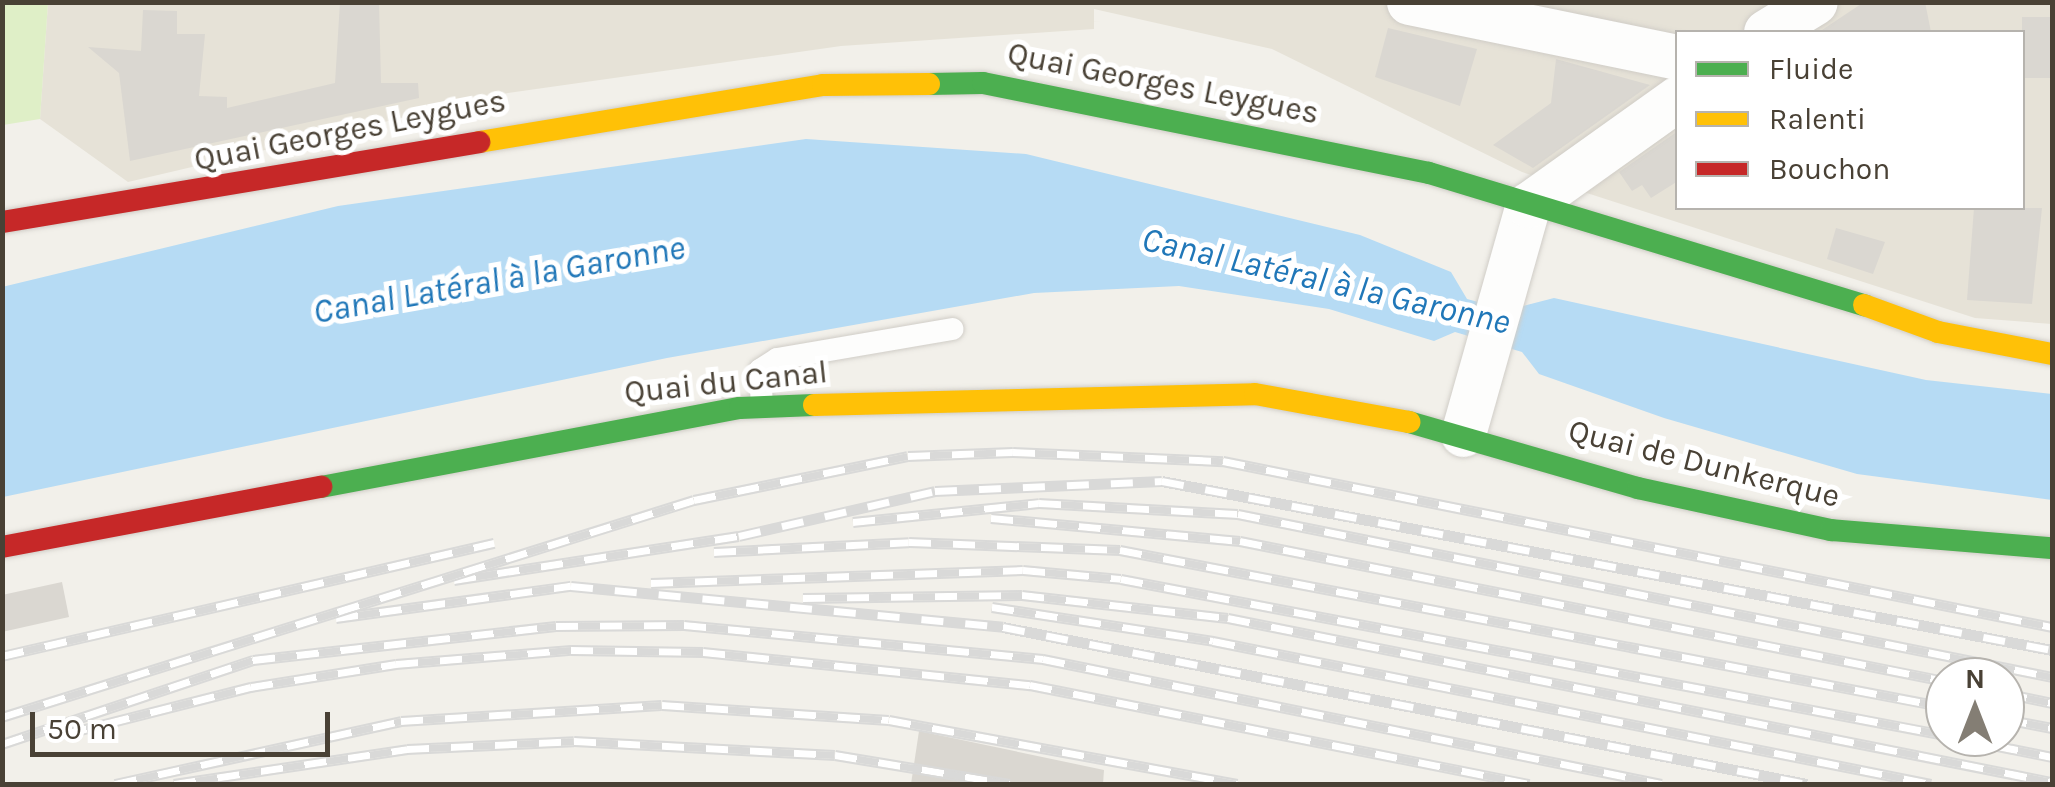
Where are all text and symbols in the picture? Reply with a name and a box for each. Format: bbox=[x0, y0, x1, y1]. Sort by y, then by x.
legend bbox=[1675, 30, 2025, 210]
street label: Quai Georges Leygues bbox=[1004, 35, 1322, 133]
text: Fluide bbox=[1769, 51, 1853, 87]
street label: Quai Georges Leygues bbox=[191, 82, 509, 180]
text: Ralenti bbox=[1769, 101, 1866, 137]
text: Bouchon bbox=[1769, 151, 1890, 187]
water label: Canal Latéral à la Garonne bbox=[1138, 218, 1514, 344]
water label: Canal Latéral à la Garonne bbox=[310, 227, 688, 333]
street label: Quai du Canal bbox=[623, 353, 829, 413]
street label: Quai de Dunkerque bbox=[1564, 412, 1844, 516]
north arrow bbox=[1925, 657, 2025, 757]
text: N bbox=[1965, 662, 1985, 695]
scale bar bbox=[35, 692, 335, 754]
text: 50 m bbox=[47, 711, 117, 747]

